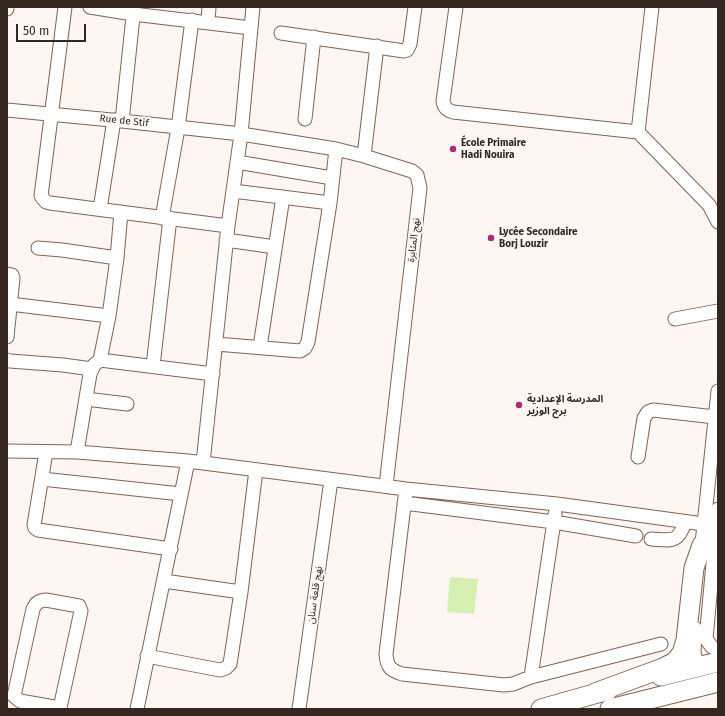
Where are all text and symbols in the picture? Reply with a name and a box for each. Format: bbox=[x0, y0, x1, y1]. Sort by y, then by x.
scale bar bbox=[18, 16, 88, 42]
text: 50 m bbox=[23, 24, 49, 38]
street label: Rue de Stif bbox=[99, 112, 149, 130]
place label: École Primaire Hadi Nouira bbox=[461, 137, 526, 160]
marker: École Primaire Hadi Nouira bbox=[448, 144, 458, 154]
street label: نهج المثابرة bbox=[405, 217, 423, 263]
place label: Lycée Secondaire Borj Louzir bbox=[499, 226, 577, 250]
marker: Lycée Secondaire Borj Louzir bbox=[486, 233, 496, 243]
place label: المدرسة الإعدادية برج الوزير bbox=[527, 393, 603, 416]
marker: المدرسة الإعدادية برج الوزير bbox=[514, 400, 524, 410]
street label: نهج قلعة سنان bbox=[305, 565, 325, 625]

